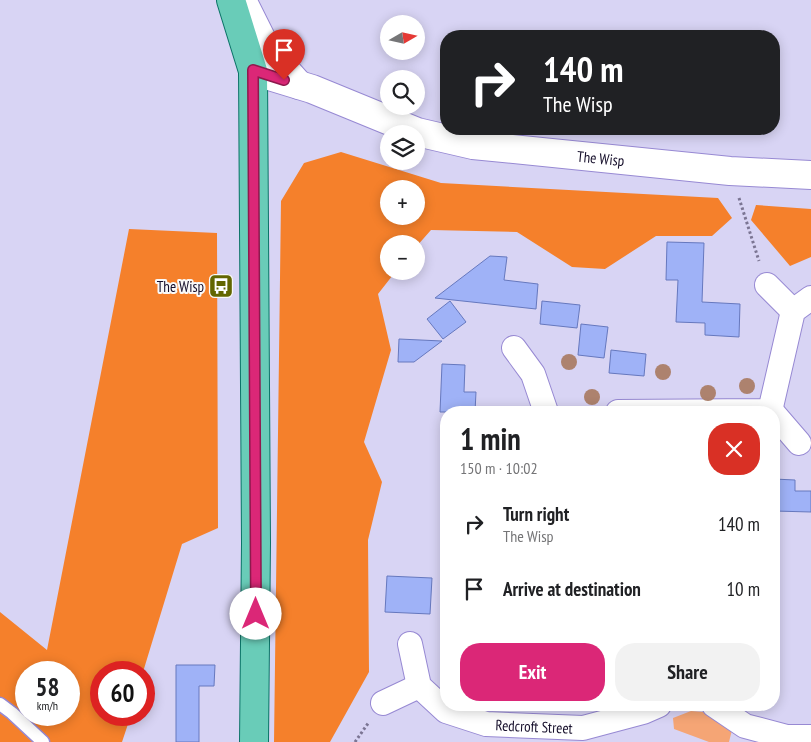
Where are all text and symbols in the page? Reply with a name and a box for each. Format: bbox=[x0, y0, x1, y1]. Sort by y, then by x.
north arrow bbox=[380, 15, 425, 60]
map controls bbox=[380, 15, 425, 280]
pin bbox=[263, 29, 305, 80]
icon: arrive bbox=[270, 36, 298, 64]
text: 140 m bbox=[543, 46, 624, 92]
icon: right bbox=[460, 50, 525, 115]
button: search bbox=[380, 70, 425, 115]
text: The Wisp bbox=[543, 90, 612, 118]
button: layers bbox=[380, 125, 425, 170]
street label: The Wisp bbox=[576, 146, 625, 170]
button: + bbox=[380, 180, 425, 225]
button: − bbox=[380, 235, 425, 280]
bus stop icon: The Wisp bbox=[208, 273, 234, 299]
place label: The Wisp bbox=[157, 277, 204, 296]
text: 1 min bbox=[460, 419, 521, 458]
button: close bbox=[708, 423, 760, 475]
text: 150 m · 10:02 bbox=[460, 458, 538, 478]
text: Turn right bbox=[503, 502, 569, 526]
icon: right bbox=[460, 510, 488, 538]
text: 140 m bbox=[718, 512, 760, 536]
text: The Wisp bbox=[503, 526, 554, 546]
icon: arrive bbox=[460, 575, 488, 603]
text: Arrive at destination bbox=[503, 577, 641, 601]
text: 10 m bbox=[727, 577, 760, 601]
position arrow bbox=[229, 587, 281, 639]
button: Exit bbox=[460, 643, 605, 701]
button: Share bbox=[615, 643, 760, 701]
speed limit sign: 60 bbox=[90, 661, 155, 726]
text: 58 bbox=[36, 671, 59, 703]
text: km/h bbox=[37, 698, 58, 713]
street label: Redcroft Street bbox=[495, 715, 573, 737]

